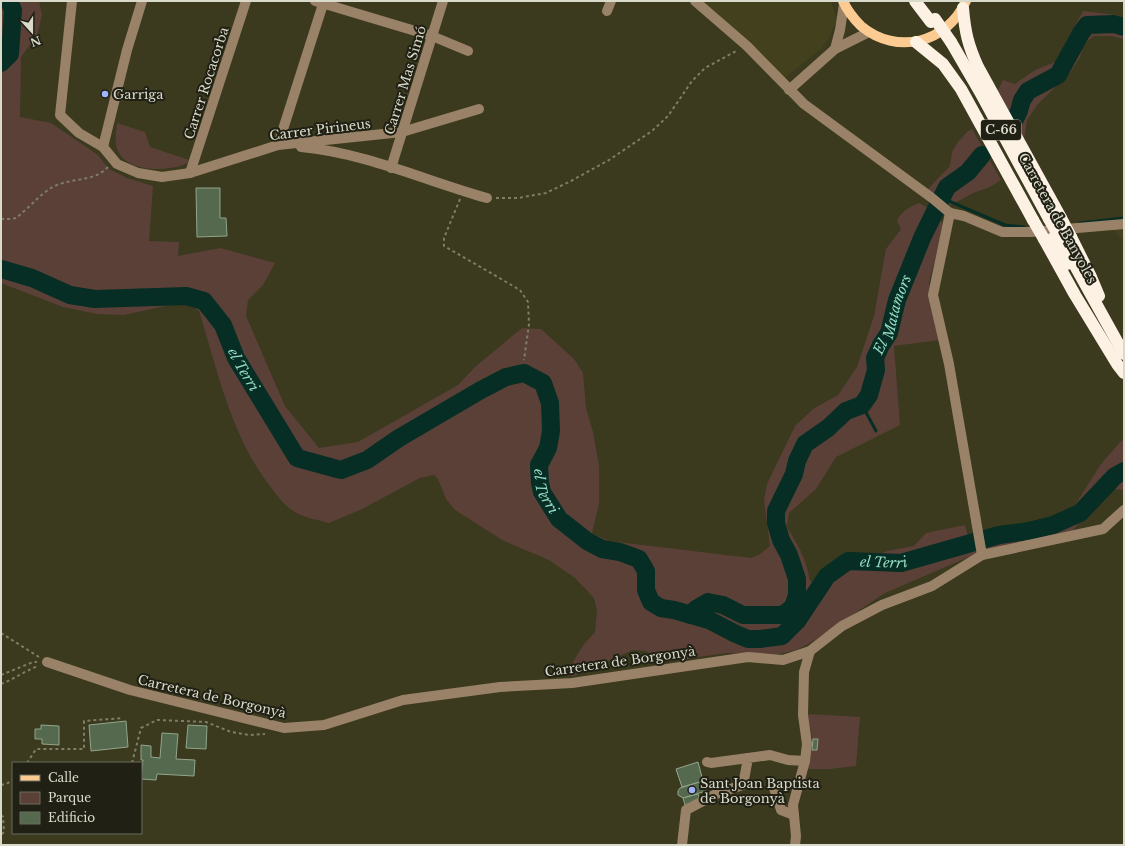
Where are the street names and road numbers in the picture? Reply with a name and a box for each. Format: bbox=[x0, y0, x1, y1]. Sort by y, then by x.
street label: Carrer Rocacorba bbox=[180, 24, 233, 141]
street label: Carrer Mas Simó bbox=[381, 24, 430, 137]
street label: Carrer Pirineus bbox=[268, 115, 372, 144]
road number: C-66 bbox=[981, 120, 1021, 140]
street label: Carretera de Banyoles bbox=[1015, 150, 1101, 287]
street label: Carretera de Borgonyà bbox=[544, 642, 697, 680]
street label: Carretera de Borgonyà bbox=[136, 671, 288, 722]

